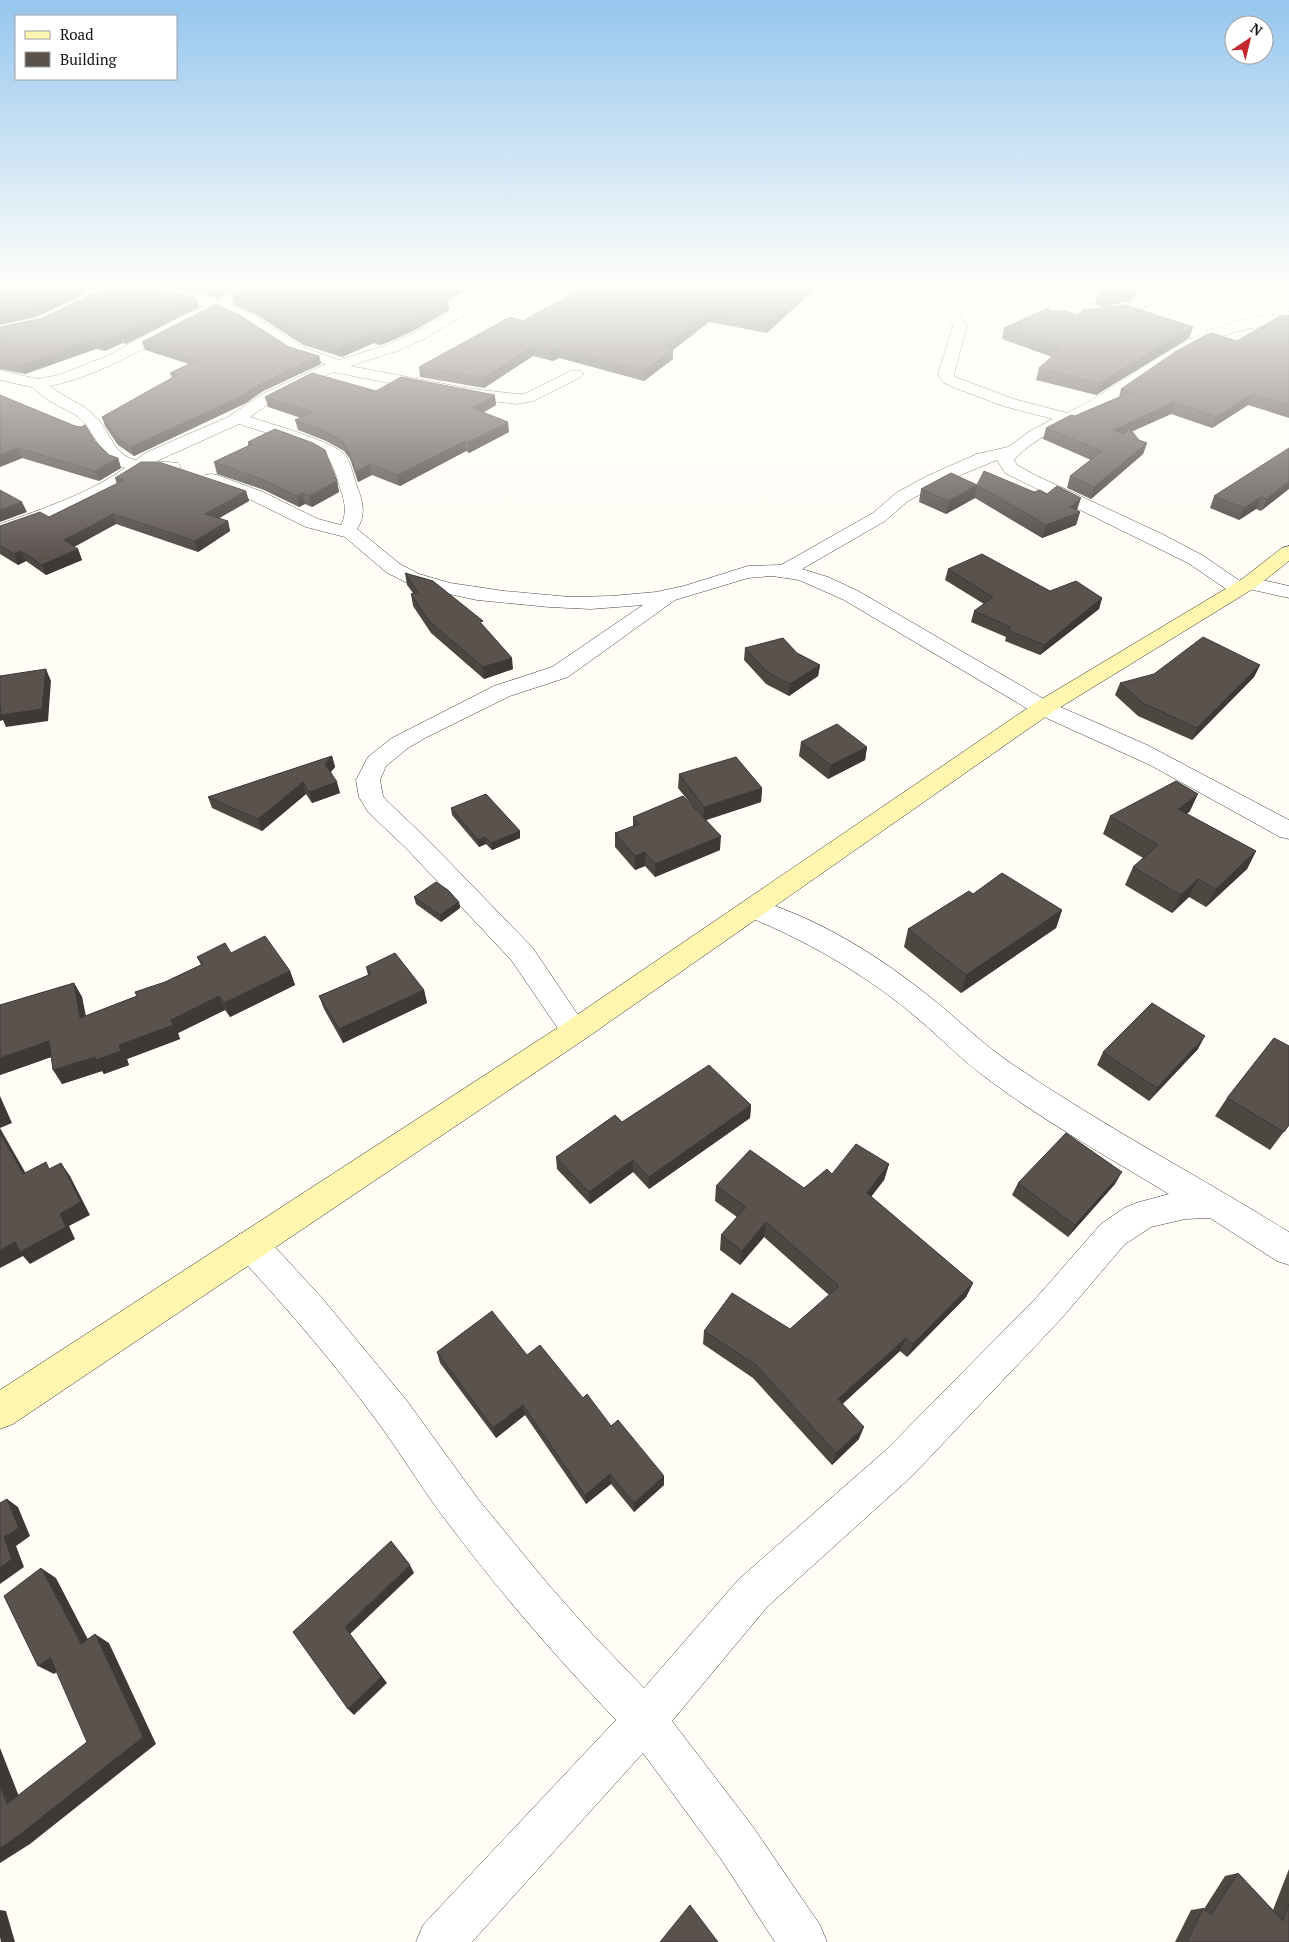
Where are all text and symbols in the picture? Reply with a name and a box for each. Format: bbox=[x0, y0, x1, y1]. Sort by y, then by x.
legend bbox=[15, 15, 178, 80]
north arrow bbox=[1224, 15, 1274, 65]
text: N bbox=[1247, 18, 1267, 40]
text: Road bbox=[60, 24, 93, 44]
text: Building bbox=[60, 49, 118, 69]

